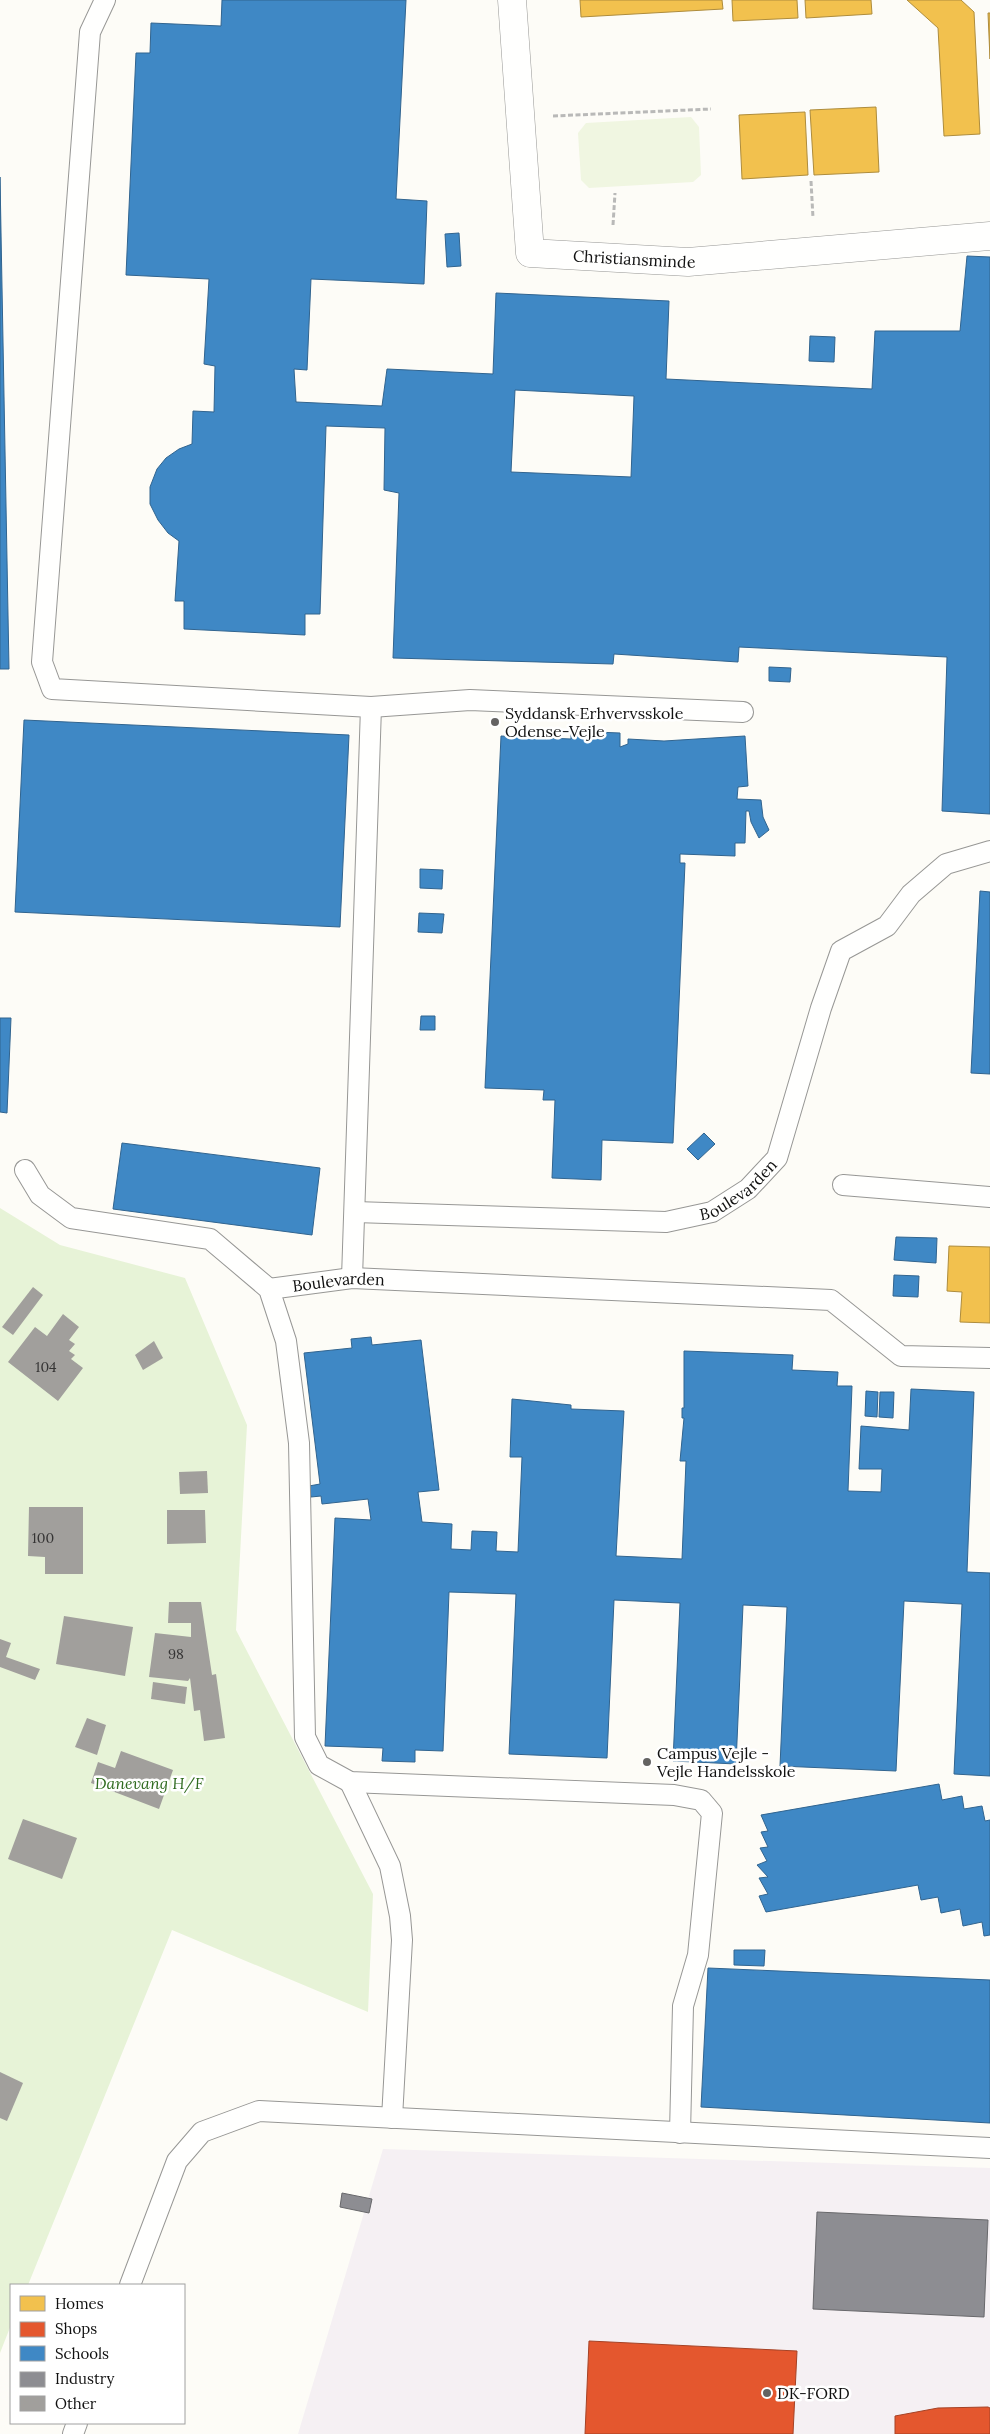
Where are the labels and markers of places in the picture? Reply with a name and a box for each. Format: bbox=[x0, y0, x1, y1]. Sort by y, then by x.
place label: Syddansk Erhvervsskole Odense-Vejle bbox=[505, 703, 684, 741]
marker: Syddansk Erhvervsskole Odense-Vejle bbox=[489, 716, 501, 728]
place label: Campus Vejle - Vejle Handelsskole bbox=[656, 1743, 796, 1781]
marker: Campus Vejle - Vejle Handelsskole bbox=[641, 1756, 653, 1768]
place label: DK-FORD bbox=[777, 2383, 850, 2403]
marker: DK-FORD bbox=[761, 2387, 773, 2399]

